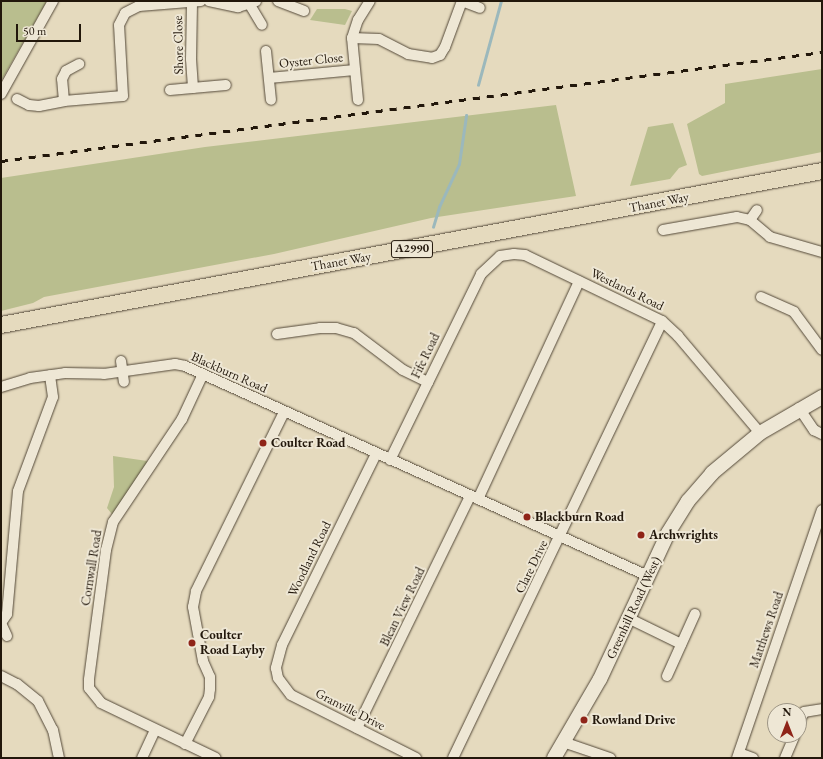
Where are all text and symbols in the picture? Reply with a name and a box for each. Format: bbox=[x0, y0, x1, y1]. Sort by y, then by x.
street label: Shore Close bbox=[171, 15, 187, 75]
scale bar bbox=[18, 16, 83, 42]
text: 50 m bbox=[23, 23, 46, 39]
street label: Oyster Close bbox=[278, 50, 344, 72]
street label: Thanet Way bbox=[628, 190, 690, 216]
road number: A2990 bbox=[390, 239, 434, 259]
street label: Thanet Way bbox=[310, 249, 372, 275]
street label: Westlands Road bbox=[588, 266, 666, 314]
street label: Fife Road bbox=[408, 331, 444, 381]
street label: Blackburn Road bbox=[188, 349, 270, 397]
place label: Coulter Road bbox=[271, 435, 345, 451]
marker: Coulter Road bbox=[258, 438, 268, 448]
place label: Blackburn Road bbox=[535, 509, 624, 525]
marker: Blackburn Road bbox=[522, 512, 532, 522]
street label: Woodland Road bbox=[285, 519, 335, 599]
place label: Archwrights bbox=[649, 527, 718, 543]
street label: Cornwall Road bbox=[78, 529, 106, 607]
marker: Archwrights bbox=[636, 530, 646, 540]
street label: Clare Drive bbox=[512, 538, 552, 596]
street label: Greenhill Road (West) bbox=[603, 554, 665, 662]
street label: Blean View Road bbox=[377, 565, 429, 649]
street label: Matthews Road bbox=[747, 590, 787, 670]
place label: Coulter Road Layby bbox=[200, 628, 265, 659]
marker: Coulter Road Layby bbox=[187, 638, 197, 648]
street label: Granville Drive bbox=[313, 686, 387, 734]
north arrow bbox=[767, 703, 807, 743]
text: N bbox=[783, 705, 791, 719]
place label: Rowland Drive bbox=[592, 712, 675, 728]
marker: Rowland Drive bbox=[579, 715, 589, 725]

